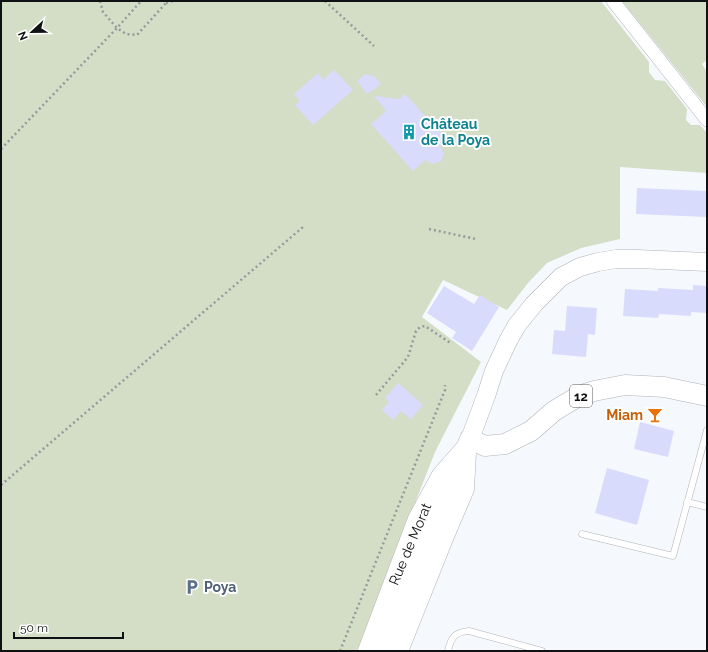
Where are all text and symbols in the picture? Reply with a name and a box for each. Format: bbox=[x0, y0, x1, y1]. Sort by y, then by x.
north arrow bbox=[12, 12, 52, 52]
text: N bbox=[16, 29, 31, 42]
place label: Château de la Poya bbox=[421, 116, 490, 148]
building icon: Château de la Poya bbox=[400, 123, 418, 141]
road number: 12 bbox=[570, 385, 592, 407]
bar icon: Miam bbox=[646, 406, 664, 424]
place label: Miam bbox=[606, 407, 643, 423]
street label: Rue de Morat bbox=[386, 500, 435, 587]
parking icon: Poya bbox=[183, 578, 201, 596]
place label: Poya bbox=[204, 579, 236, 595]
scale bar bbox=[14, 614, 123, 640]
text: 50 m bbox=[20, 621, 48, 635]

